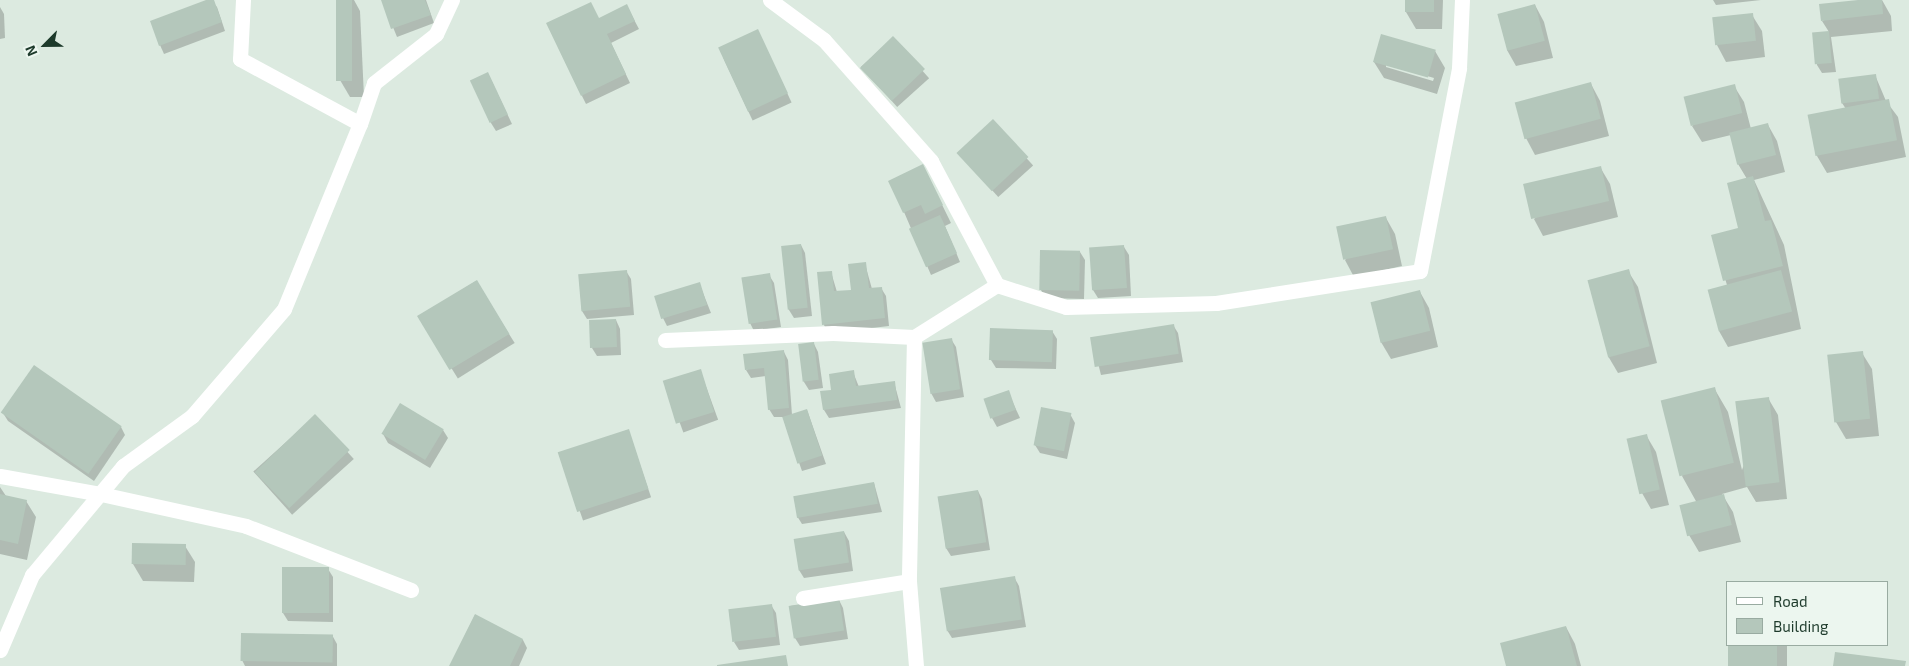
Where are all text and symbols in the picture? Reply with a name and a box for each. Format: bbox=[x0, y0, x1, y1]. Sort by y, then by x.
north arrow bbox=[20, 20, 70, 70]
text: N bbox=[21, 43, 41, 59]
legend bbox=[1726, 581, 1889, 646]
text: Road bbox=[1773, 592, 1808, 610]
text: Building bbox=[1773, 617, 1828, 635]

